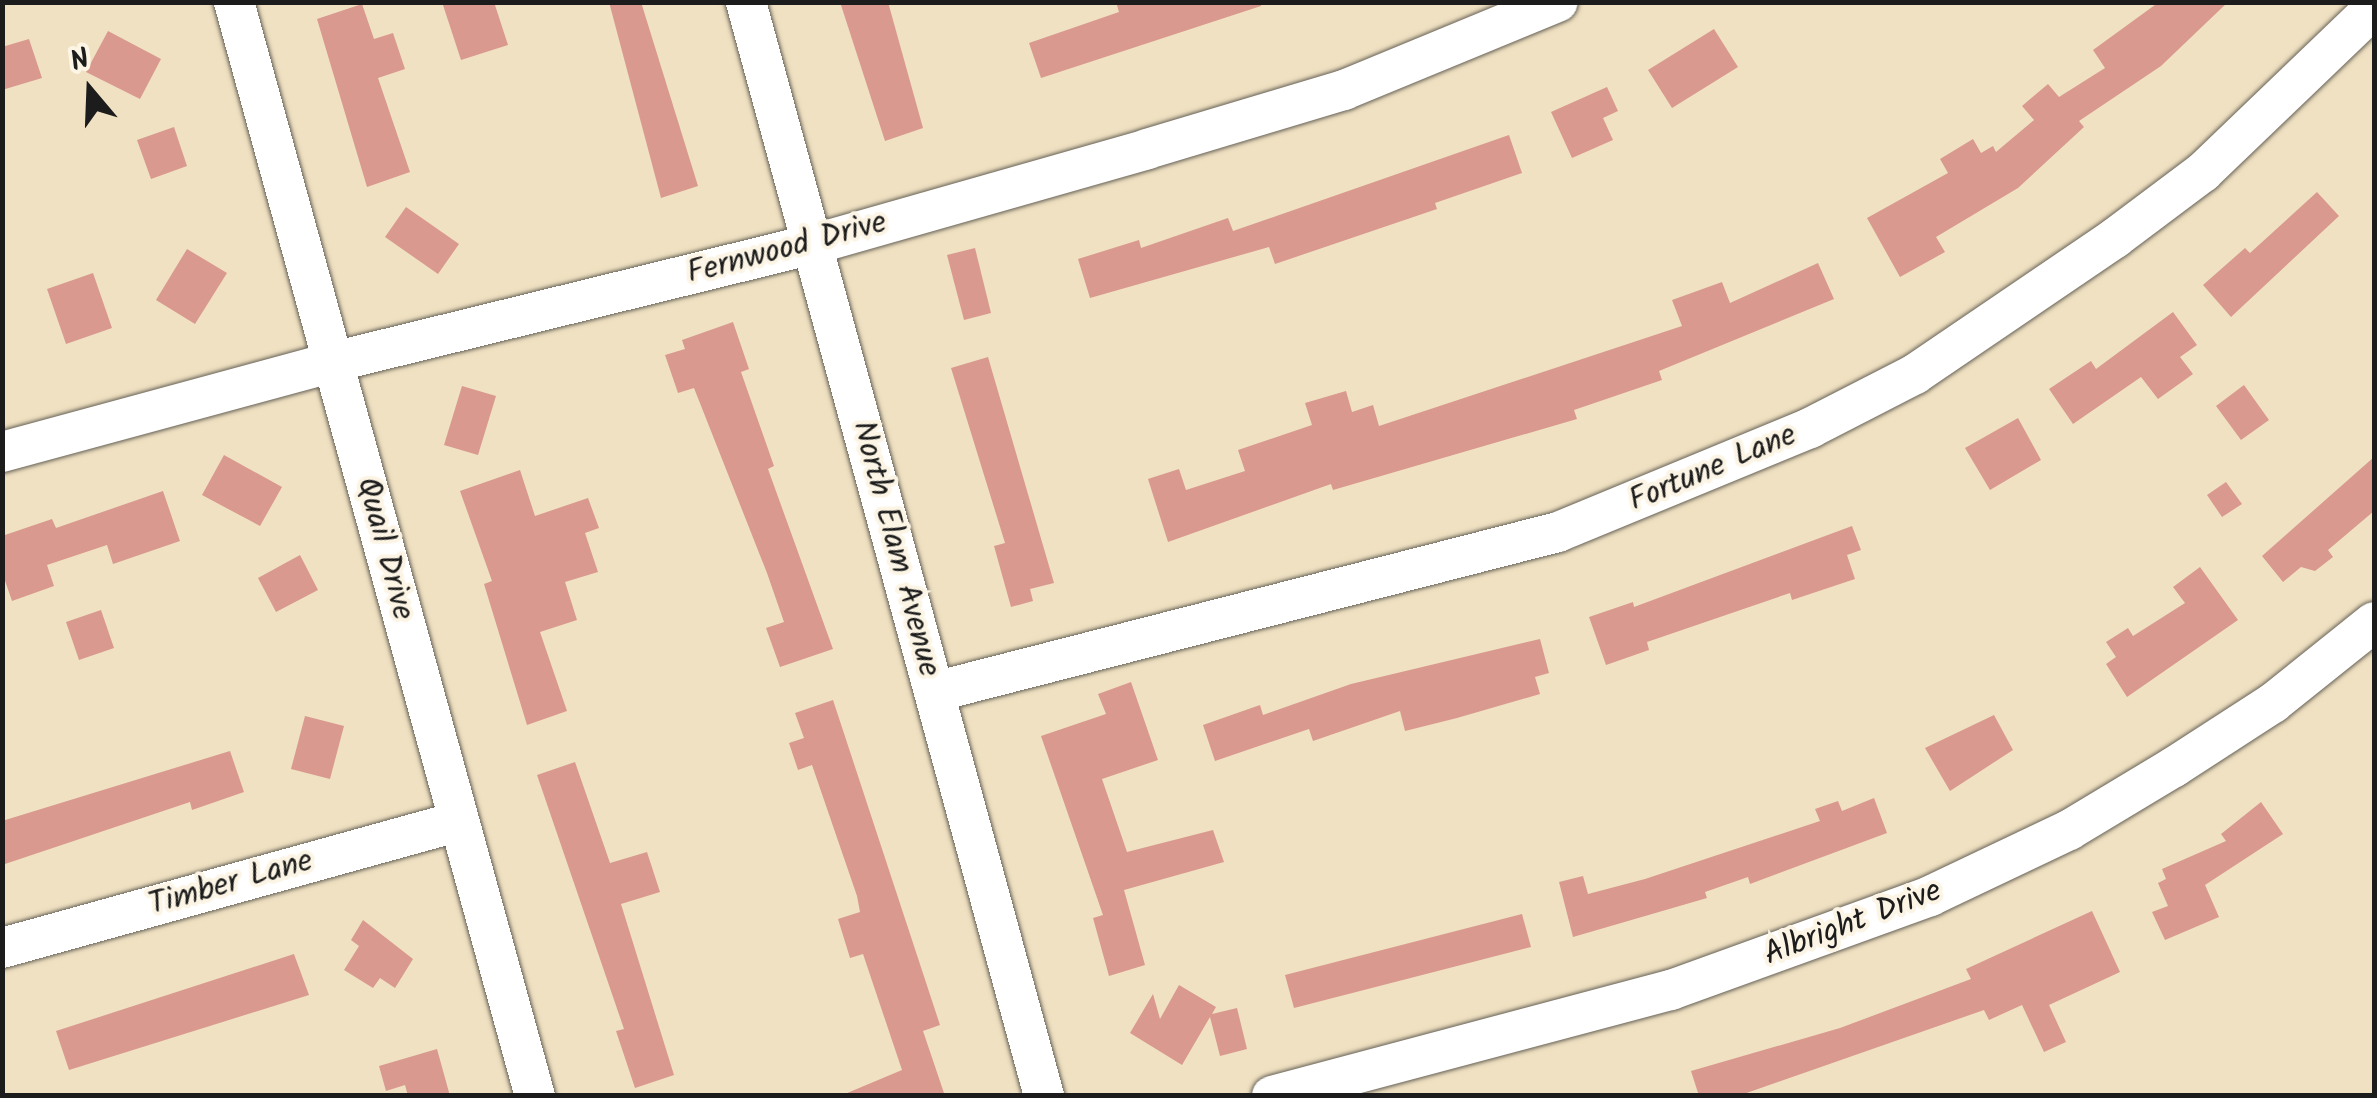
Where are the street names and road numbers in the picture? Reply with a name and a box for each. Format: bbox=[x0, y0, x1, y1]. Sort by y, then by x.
street label: Fernwood Drive bbox=[683, 204, 891, 294]
street label: North Elam Avenue bbox=[842, 417, 948, 681]
street label: Fortune Lane bbox=[1624, 417, 1802, 521]
street label: Quail Drive bbox=[347, 474, 421, 624]
street label: Timber Lane bbox=[145, 842, 317, 926]
street label: Albright Drive bbox=[1759, 873, 1947, 975]

